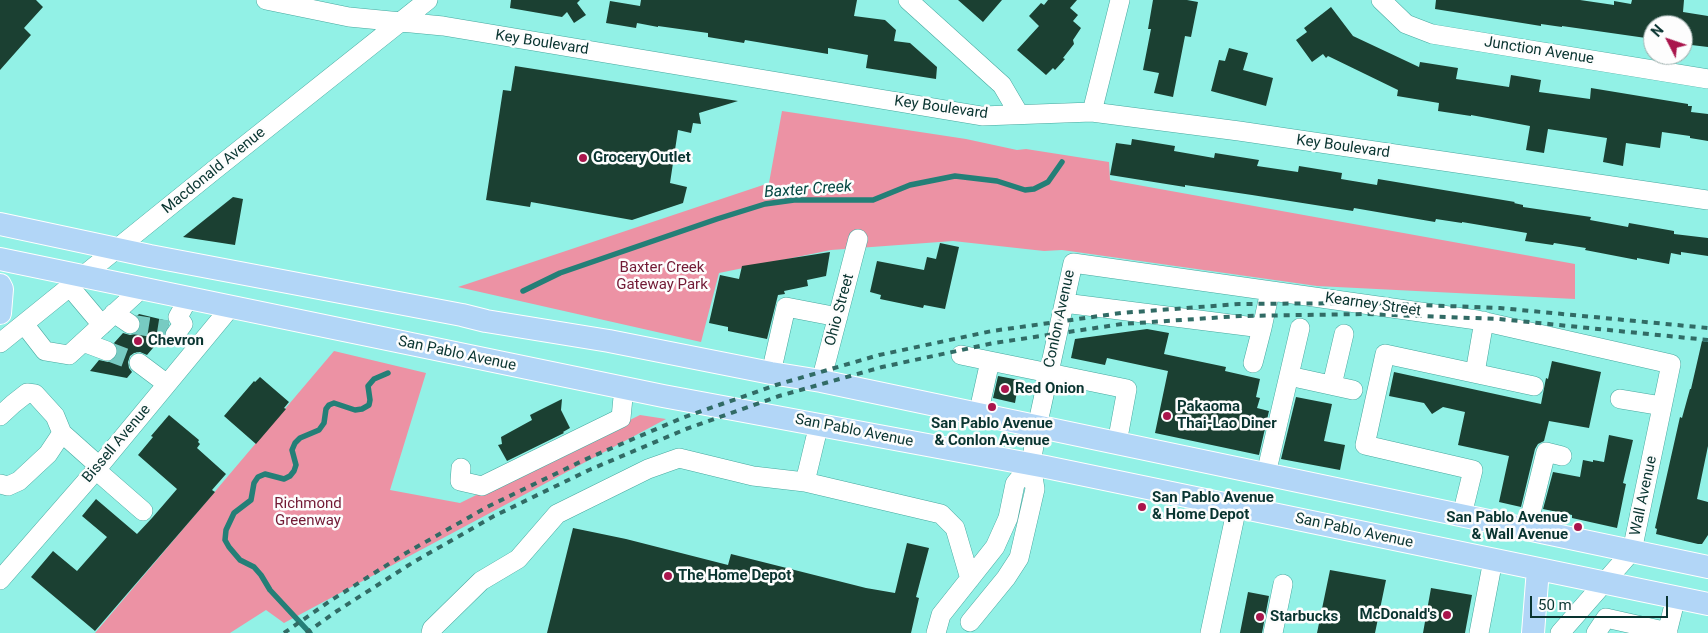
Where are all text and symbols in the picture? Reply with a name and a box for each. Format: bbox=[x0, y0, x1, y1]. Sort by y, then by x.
north arrow bbox=[1643, 15, 1693, 65]
text: N bbox=[1648, 22, 1667, 40]
street label: Key Boulevard bbox=[494, 27, 590, 59]
street label: Junction Avenue bbox=[1483, 33, 1595, 69]
street label: Key Boulevard bbox=[893, 93, 989, 123]
street label: Macdonald Avenue bbox=[159, 124, 269, 218]
street label: Key Boulevard bbox=[1295, 132, 1391, 162]
place label: Grocery Outlet bbox=[593, 149, 691, 167]
marker: Grocery Outlet bbox=[577, 152, 589, 164]
water label: Baxter Creek bbox=[764, 177, 852, 203]
park label: Baxter Creek Gateway Park bbox=[616, 259, 708, 294]
street label: Conlon Avenue bbox=[1041, 268, 1079, 370]
street label: Ohio Street bbox=[822, 272, 858, 348]
street label: Kearney Street bbox=[1324, 289, 1422, 321]
place label: Chevron bbox=[148, 332, 204, 350]
street label: San Pablo Avenue bbox=[396, 333, 518, 375]
marker: Chevron bbox=[132, 335, 144, 347]
place label: Red Onion bbox=[1015, 380, 1084, 398]
marker: Red Onion bbox=[999, 383, 1011, 395]
place label: Pakaoma Thai-Lao Diner bbox=[1177, 398, 1277, 433]
street label: Bissell Avenue bbox=[79, 401, 155, 487]
marker: San Pablo Avenue & Conlon Avenue bbox=[986, 401, 998, 413]
marker: Pakaoma Thai-Lao Diner bbox=[1161, 410, 1173, 422]
street label: San Pablo Avenue bbox=[793, 411, 915, 451]
place label: San Pablo Avenue & Conlon Avenue bbox=[931, 415, 1053, 450]
street label: Wall Avenue bbox=[1627, 454, 1661, 538]
place label: San Pablo Avenue & Home Depot bbox=[1152, 489, 1274, 524]
park label: Richmond Greenway bbox=[274, 495, 342, 530]
marker: San Pablo Avenue & Home Depot bbox=[1136, 501, 1148, 513]
place label: San Pablo Avenue & Wall Avenue bbox=[1446, 509, 1568, 544]
street label: San Pablo Avenue bbox=[1293, 510, 1415, 552]
marker: San Pablo Avenue & Wall Avenue bbox=[1572, 521, 1584, 533]
place label: The Home Depot bbox=[678, 567, 791, 585]
marker: The Home Depot bbox=[662, 570, 674, 582]
scale bar bbox=[1533, 586, 1670, 618]
text: 50 m bbox=[1538, 596, 1572, 614]
place label: McDonald's bbox=[1360, 606, 1437, 624]
place label: Starbucks bbox=[1270, 608, 1338, 626]
marker: McDonald's bbox=[1441, 609, 1453, 621]
marker: Starbucks bbox=[1254, 611, 1266, 623]

